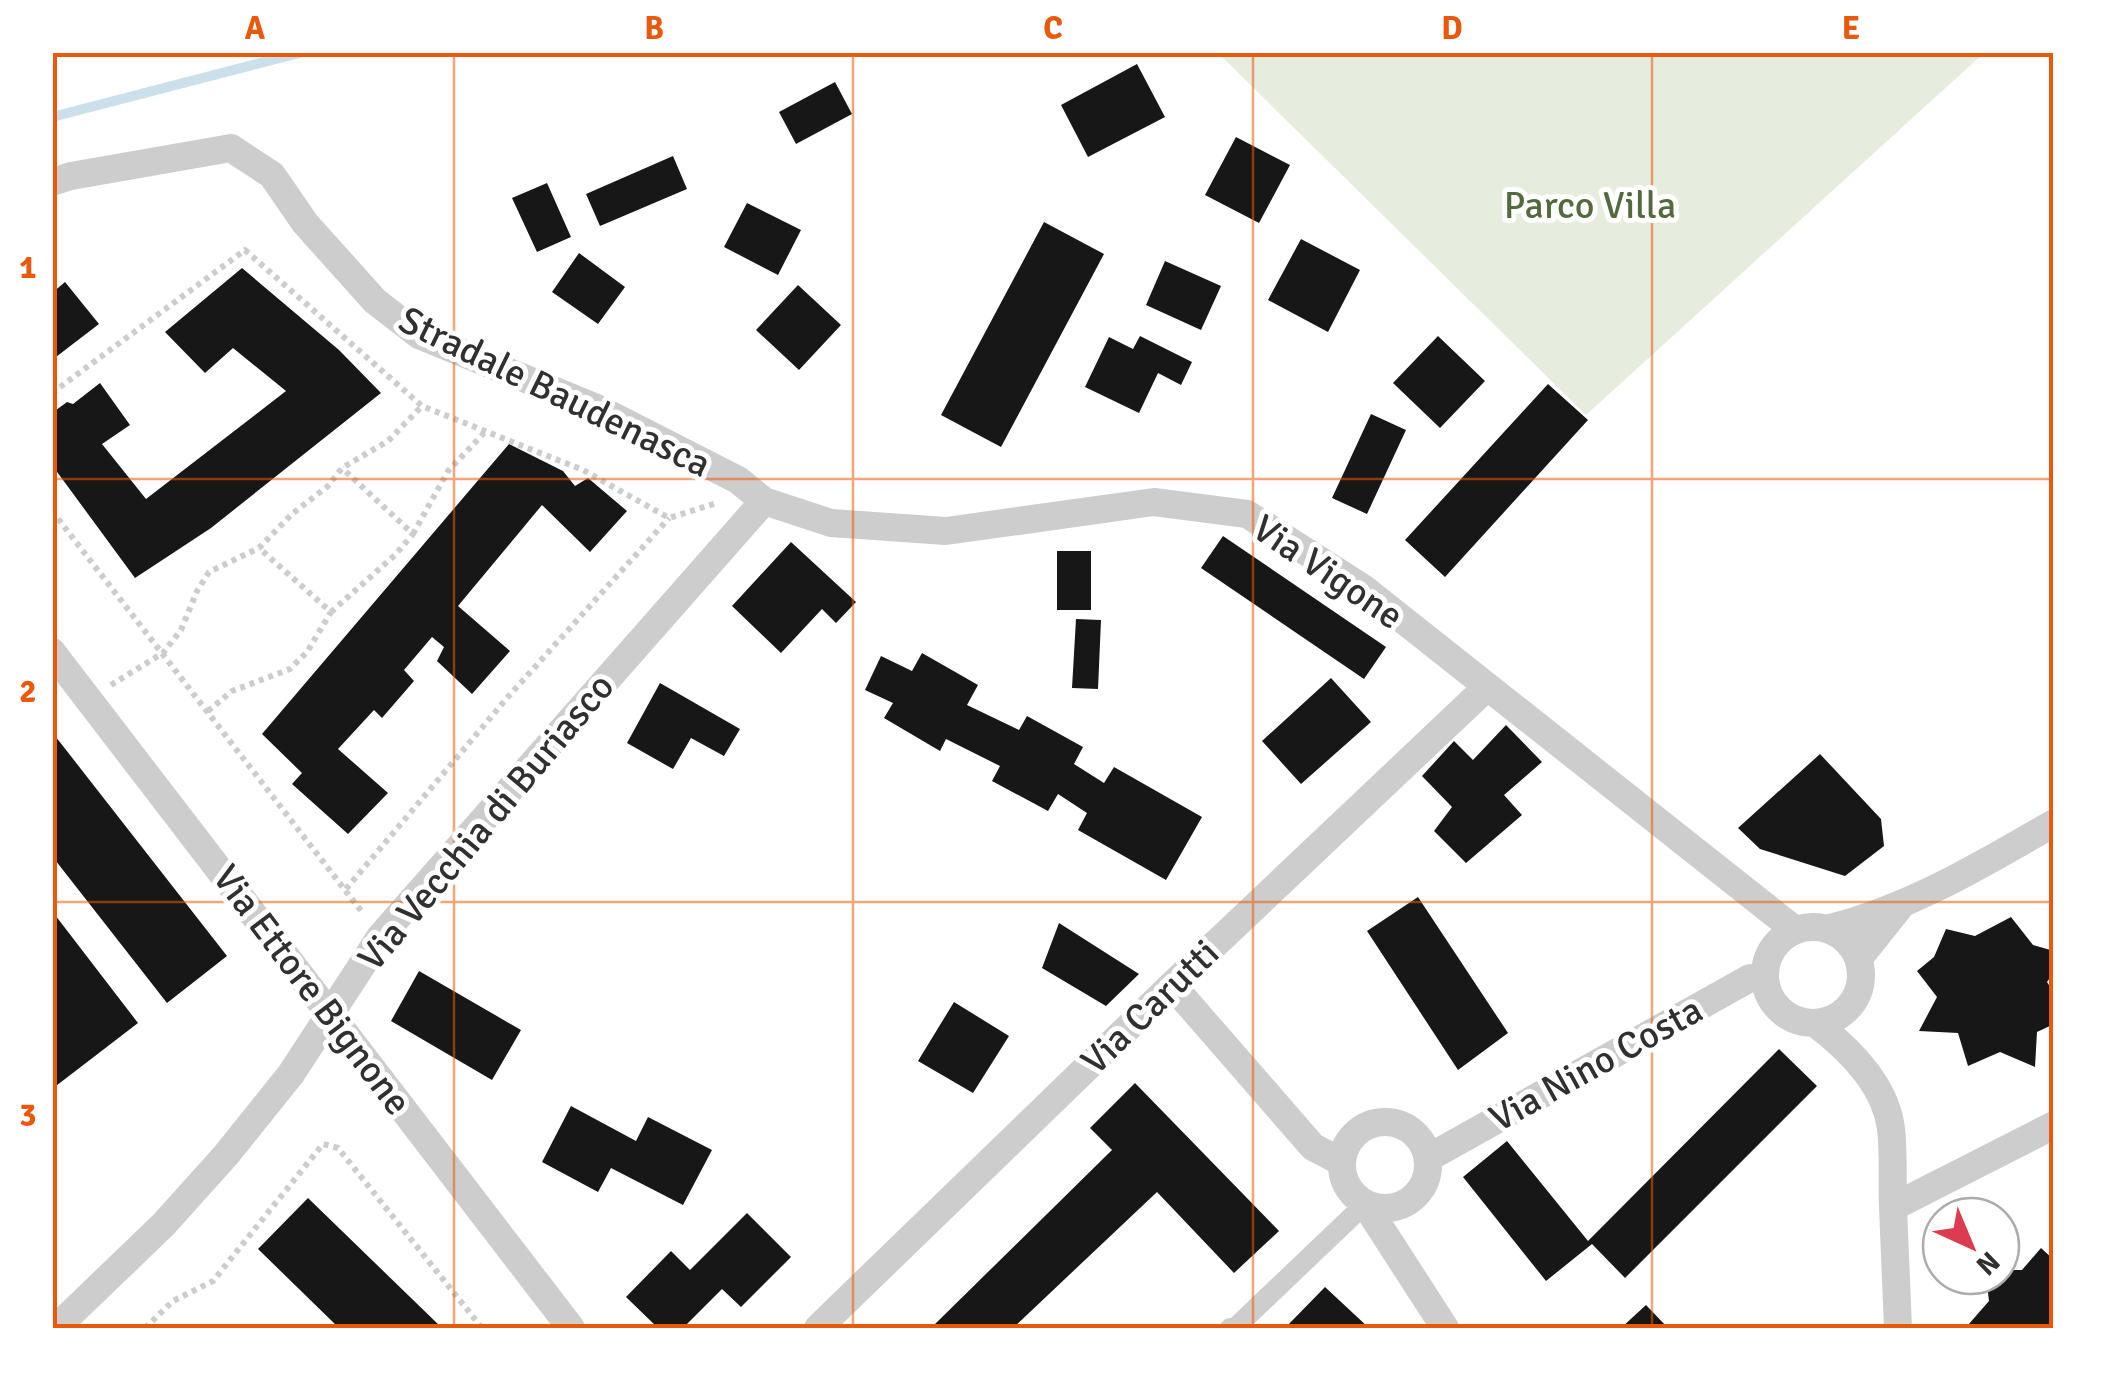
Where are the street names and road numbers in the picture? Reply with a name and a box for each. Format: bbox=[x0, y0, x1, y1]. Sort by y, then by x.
street label: Stradale Baudenasca bbox=[392, 296, 718, 488]
street label: Via Vigone bbox=[1244, 505, 1412, 639]
street label: Via Vecchia di Buriasco bbox=[348, 664, 624, 980]
street label: Via Ettore Bignone bbox=[203, 856, 421, 1124]
street label: Via Carutti bbox=[1071, 930, 1229, 1084]
street label: Via Nino Costa bbox=[1481, 986, 1711, 1142]

